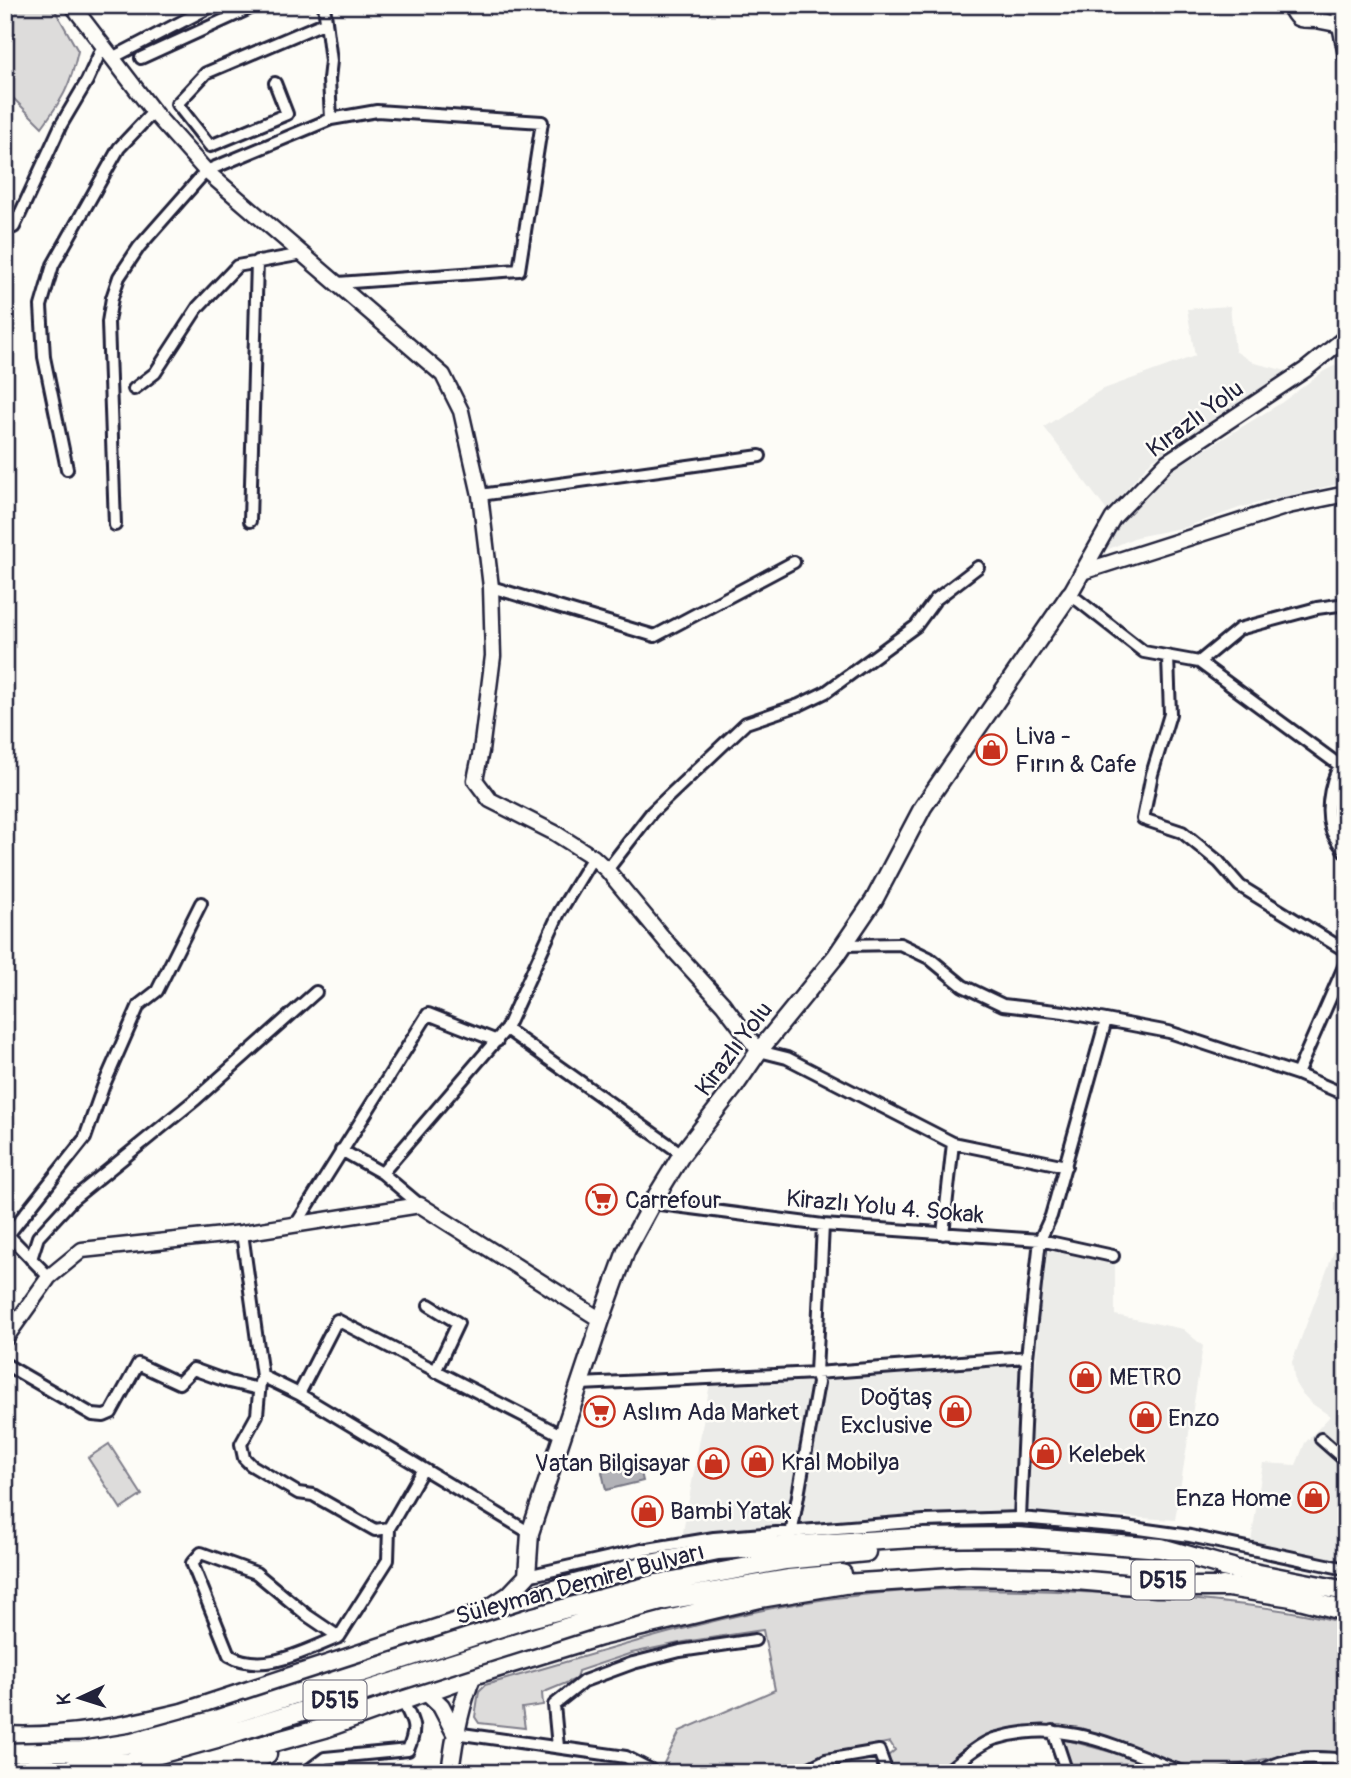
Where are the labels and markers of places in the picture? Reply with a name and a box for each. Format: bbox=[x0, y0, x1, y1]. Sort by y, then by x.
place label: Liva - Fırın & Cafe bbox=[1015, 722, 1136, 779]
shop icon: Liva - Fırın & Cafe bbox=[975, 733, 1009, 767]
supermarket icon: Carrefour bbox=[585, 1183, 619, 1217]
place label: Carrefour bbox=[625, 1186, 722, 1215]
shop icon: METRO bbox=[1069, 1360, 1103, 1394]
place label: METRO bbox=[1109, 1363, 1181, 1392]
place label: Doğtaş Exclusive bbox=[840, 1383, 932, 1440]
shop icon: Doğtaş Exclusive bbox=[938, 1394, 972, 1428]
supermarket icon: Aslım Ada Market bbox=[582, 1395, 616, 1429]
place label: Aslım Ada Market bbox=[622, 1398, 800, 1427]
shop icon: Enzo bbox=[1128, 1401, 1162, 1435]
place label: Enzo bbox=[1168, 1404, 1220, 1433]
shop icon: Kelebek bbox=[1028, 1437, 1062, 1471]
place label: Kelebek bbox=[1068, 1440, 1145, 1469]
shop icon: Kral Mobilya bbox=[741, 1445, 775, 1479]
shop icon: Vatan Bilgisayar bbox=[696, 1446, 730, 1480]
place label: Kral Mobilya bbox=[781, 1448, 899, 1477]
place label: Vatan Bilgisayar bbox=[535, 1449, 690, 1478]
shop icon: Enza Home bbox=[1297, 1481, 1331, 1515]
place label: Enza Home bbox=[1176, 1484, 1291, 1513]
shop icon: Bambi Yatak bbox=[630, 1494, 664, 1528]
place label: Bambi Yatak bbox=[670, 1497, 792, 1526]

